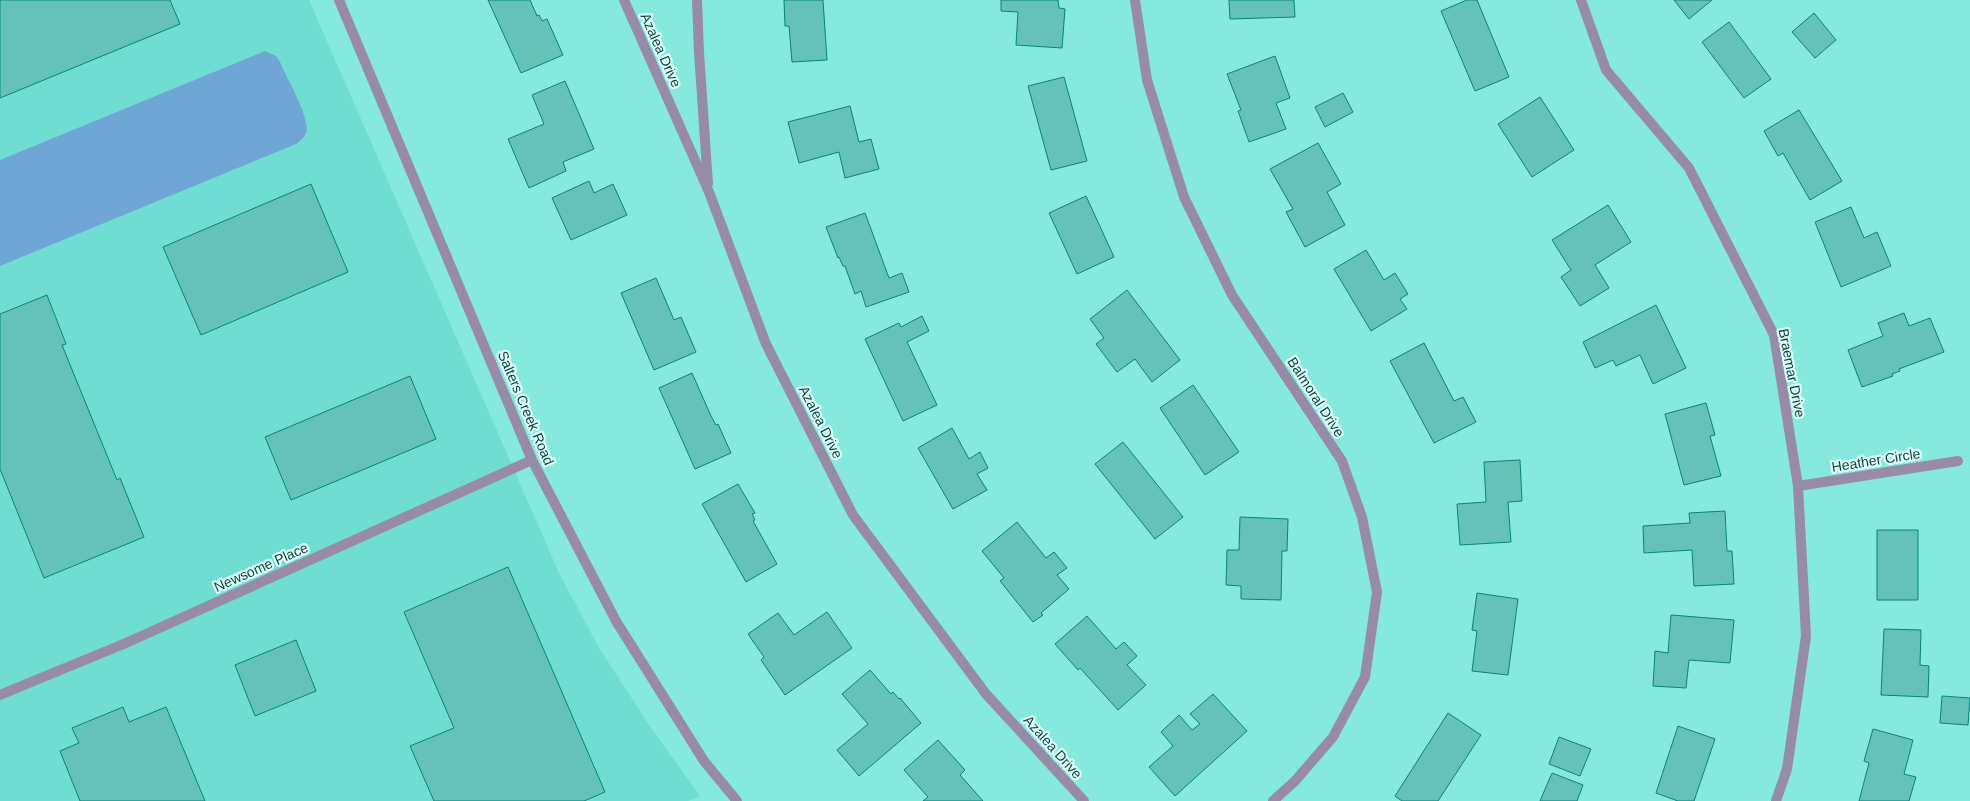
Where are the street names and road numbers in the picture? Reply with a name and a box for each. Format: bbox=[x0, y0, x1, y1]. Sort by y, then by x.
street label: Azalea Drive bbox=[638, 10, 685, 90]
street label: Braemar Drive bbox=[1776, 327, 1809, 419]
street label: Salters Creek Road bbox=[495, 349, 557, 467]
street label: Balmoral Drive bbox=[1284, 354, 1348, 440]
street label: Azalea Drive bbox=[796, 383, 846, 461]
street label: Heather Circle bbox=[1831, 445, 1922, 475]
street label: Newsome Place bbox=[212, 539, 311, 595]
street label: Azalea Drive bbox=[1020, 712, 1086, 782]

